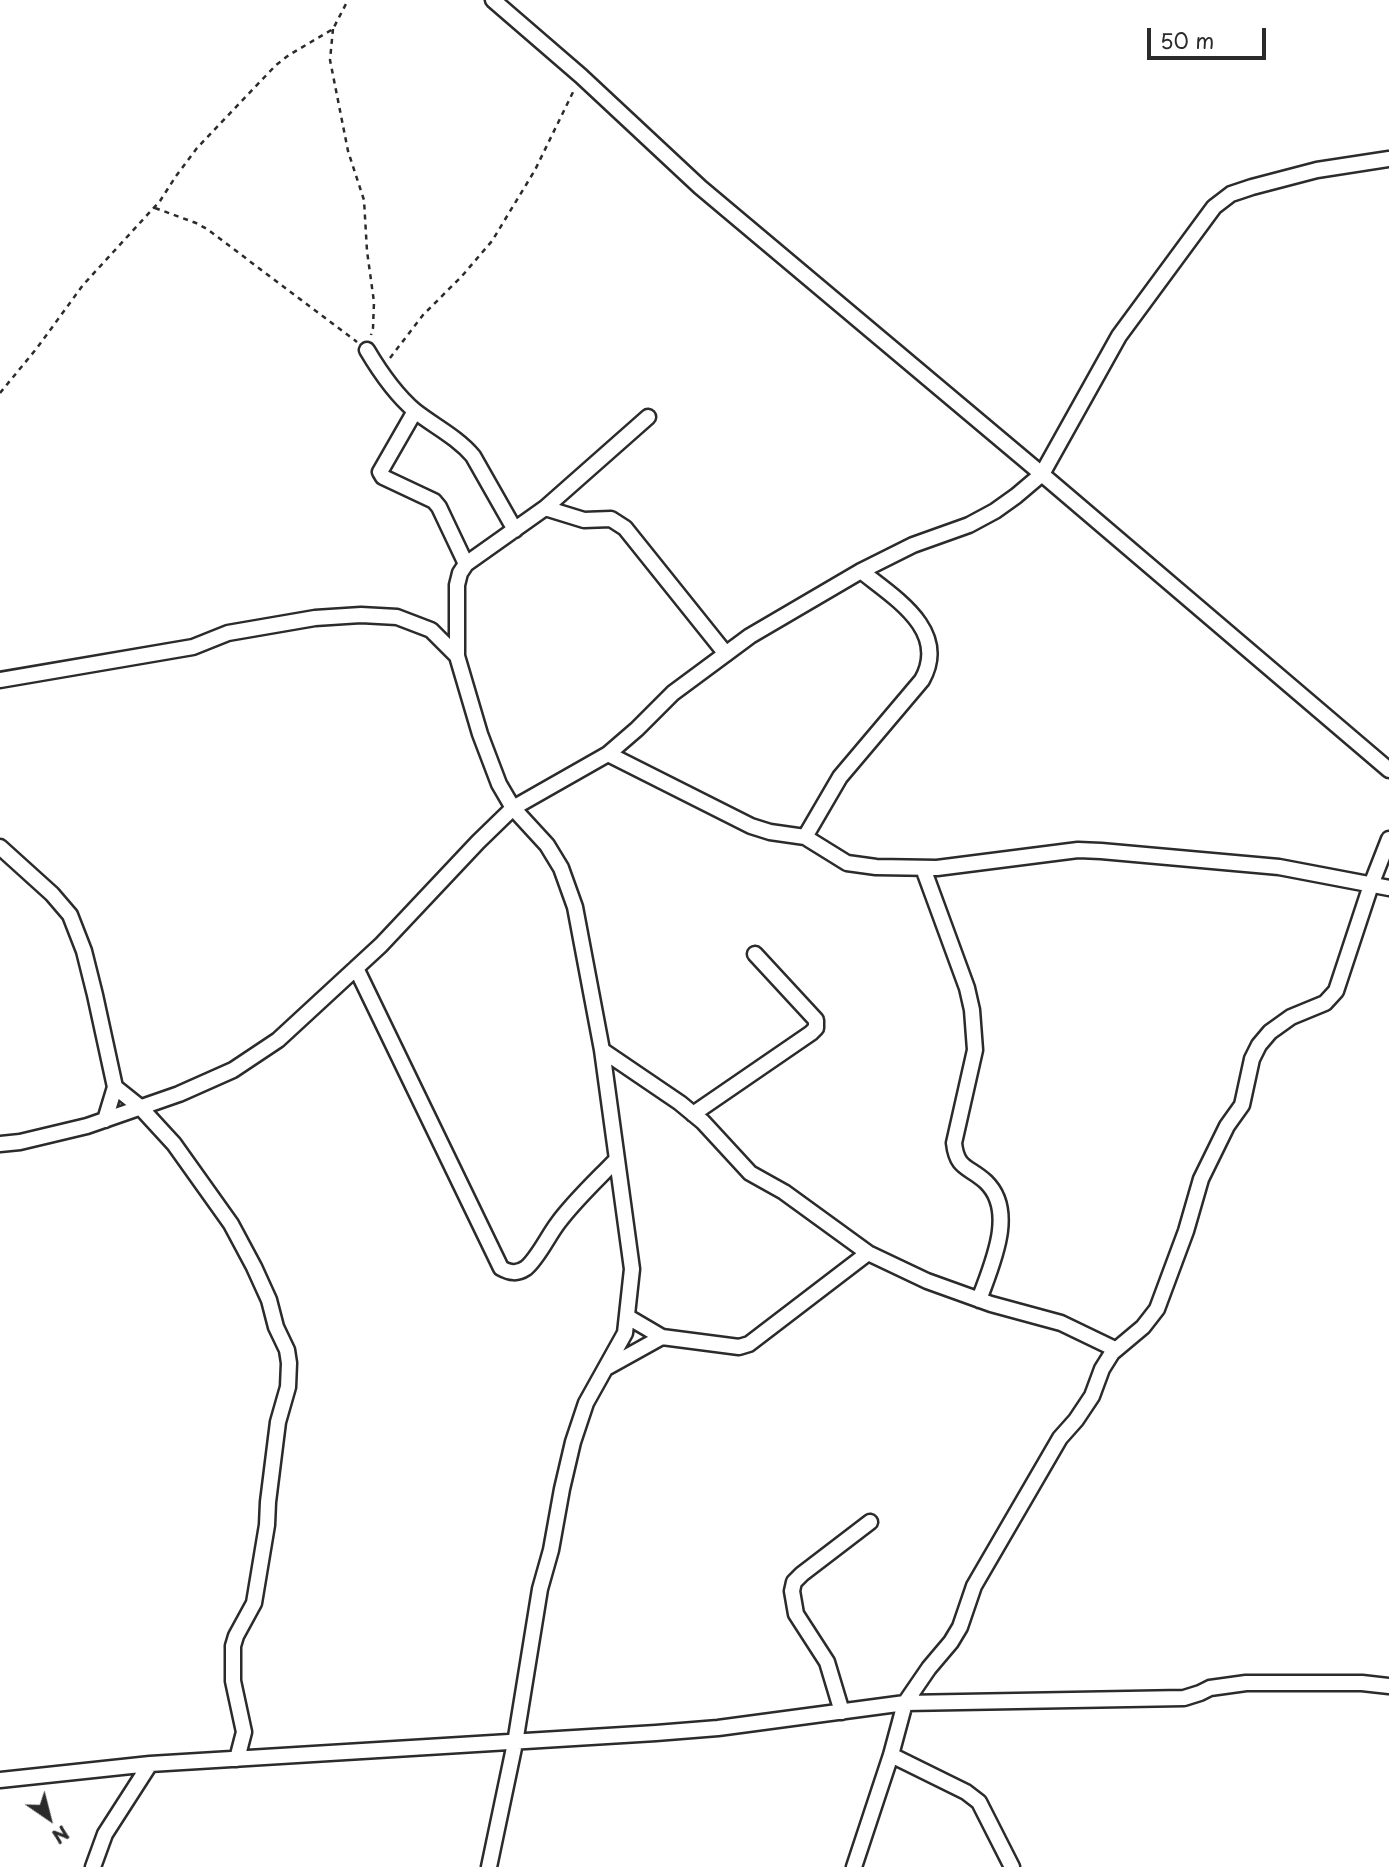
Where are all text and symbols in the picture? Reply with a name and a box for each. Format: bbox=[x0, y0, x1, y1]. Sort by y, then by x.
scale bar bbox=[1151, 14, 1270, 58]
text: 50 m bbox=[1160, 24, 1214, 56]
north arrow bbox=[14, 1783, 84, 1853]
text: N bbox=[47, 1819, 75, 1851]

